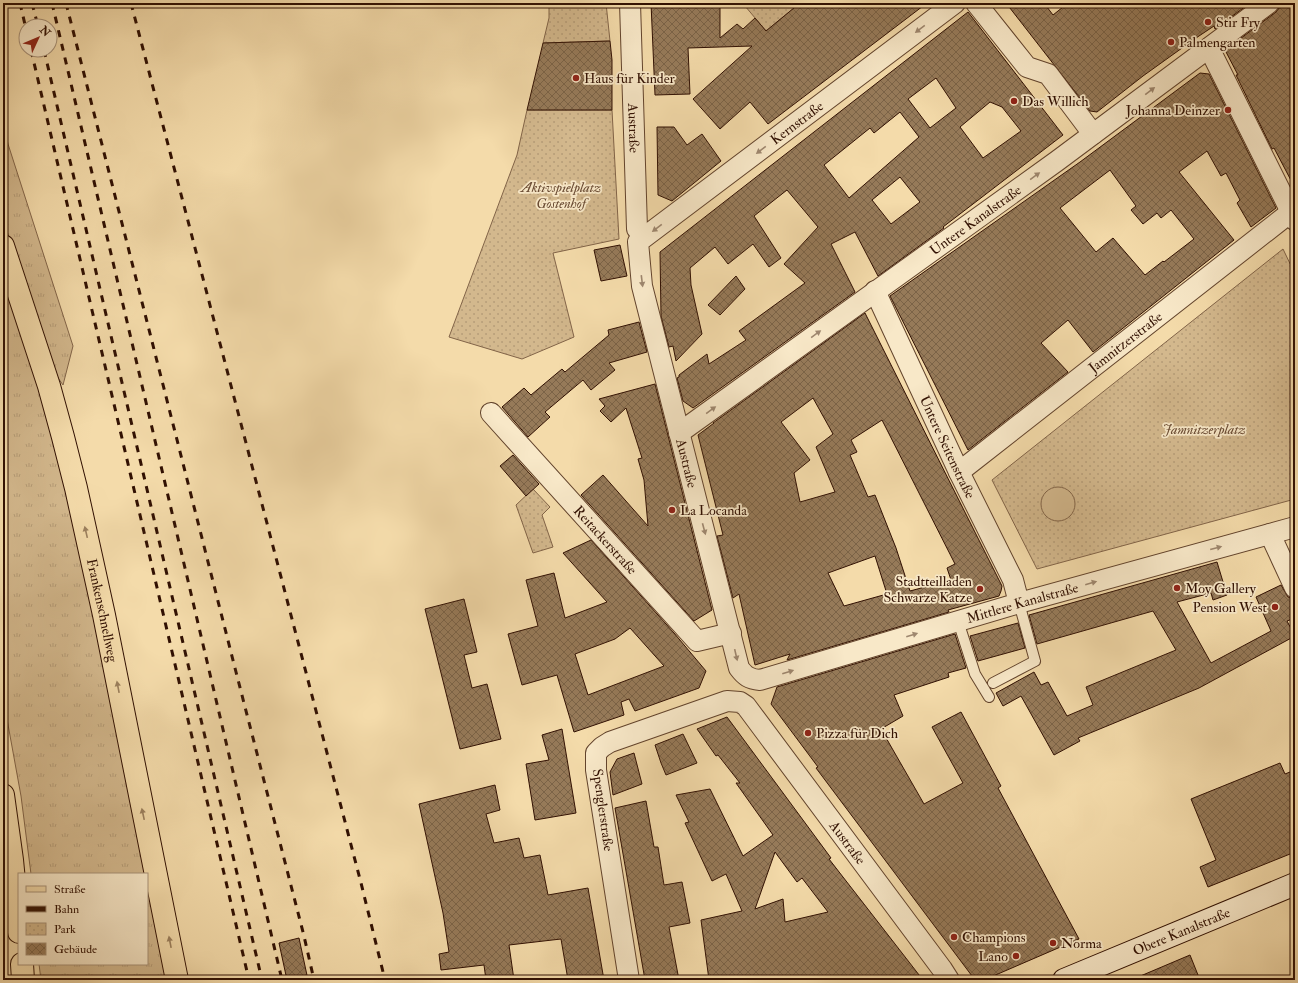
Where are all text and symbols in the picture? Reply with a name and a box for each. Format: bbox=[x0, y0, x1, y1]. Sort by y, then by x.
place label: Stir Fry bbox=[1216, 14, 1261, 32]
marker: Stir Fry bbox=[1203, 17, 1213, 27]
north arrow bbox=[18, 18, 58, 58]
text: N bbox=[36, 23, 54, 40]
one-way arrow bbox=[915, 25, 926, 34]
place label: Palmengarten bbox=[1179, 34, 1256, 51]
marker: Palmengarten bbox=[1166, 37, 1176, 47]
place label: Haus für Kinder bbox=[584, 70, 676, 87]
marker: Haus für Kinder bbox=[571, 73, 581, 83]
one-way arrow bbox=[1145, 88, 1155, 96]
place label: Das Willich bbox=[1022, 93, 1089, 110]
marker: Das Willich bbox=[1009, 96, 1019, 106]
street label: Kernstraße bbox=[767, 98, 827, 148]
street label: Austraße bbox=[625, 102, 643, 153]
place label: Johanna Deinzer bbox=[1125, 102, 1221, 119]
marker: Johanna Deinzer bbox=[1223, 105, 1233, 115]
one-way arrow bbox=[755, 145, 766, 154]
one-way arrow bbox=[1030, 172, 1041, 180]
park label: Aktivspielplatz Gostenhof bbox=[519, 179, 601, 212]
street label: Untere Kanalstraße bbox=[926, 181, 1025, 259]
one-way arrow bbox=[651, 223, 662, 232]
one-way arrow bbox=[639, 275, 645, 287]
street label: Jamnitzerstraße bbox=[1084, 308, 1166, 377]
one-way arrow bbox=[811, 330, 821, 338]
street label: Untere Seitenstraße bbox=[916, 393, 979, 501]
one-way arrow bbox=[705, 406, 716, 414]
park label: Jamnitzerplatz bbox=[1162, 421, 1246, 438]
street label: Austraße bbox=[672, 436, 701, 490]
street label: Reitackerstraße bbox=[570, 502, 641, 578]
place label: La Locanda bbox=[680, 502, 747, 519]
marker: La Locanda bbox=[667, 505, 677, 515]
one-way arrow bbox=[701, 523, 707, 535]
one-way arrow bbox=[82, 526, 88, 539]
one-way arrow bbox=[1210, 545, 1223, 551]
street label: Frankenschnellweg bbox=[83, 557, 122, 665]
place label: Stadtteilladen Schwarze Katze bbox=[884, 573, 972, 606]
street label: Mittlere Kanalstraße bbox=[964, 579, 1080, 627]
one-way arrow bbox=[1085, 579, 1097, 585]
place label: Moy Gallery bbox=[1185, 580, 1257, 598]
marker: Moy Gallery bbox=[1172, 583, 1182, 593]
marker: Stadtteilladen Schwarze Katze bbox=[975, 584, 985, 594]
place label: Pension West bbox=[1193, 599, 1267, 616]
marker: Pension West bbox=[1270, 602, 1280, 612]
one-way arrow bbox=[907, 632, 919, 638]
one-way arrow bbox=[734, 649, 740, 661]
one-way arrow bbox=[782, 669, 794, 675]
one-way arrow bbox=[115, 681, 121, 693]
place label: Pizza für Dich bbox=[816, 725, 899, 742]
marker: Pizza für Dich bbox=[803, 728, 813, 738]
street label: Spenglerstraße bbox=[588, 768, 617, 853]
one-way arrow bbox=[140, 808, 146, 821]
street label: Austraße bbox=[825, 817, 870, 868]
legend bbox=[18, 873, 148, 965]
text: Straße bbox=[54, 882, 85, 897]
text: Bahn bbox=[54, 902, 79, 917]
street label: Obere Kanalstraße bbox=[1130, 903, 1233, 959]
text: Park bbox=[54, 922, 76, 937]
place label: Champions bbox=[962, 929, 1026, 947]
marker: Champions bbox=[949, 932, 959, 942]
place label: Norma bbox=[1061, 935, 1102, 952]
one-way arrow bbox=[166, 936, 172, 948]
marker: Norma bbox=[1048, 938, 1058, 948]
text: Gebäude bbox=[54, 942, 97, 957]
place label: Lano bbox=[978, 948, 1008, 965]
marker: Lano bbox=[1011, 951, 1021, 961]

